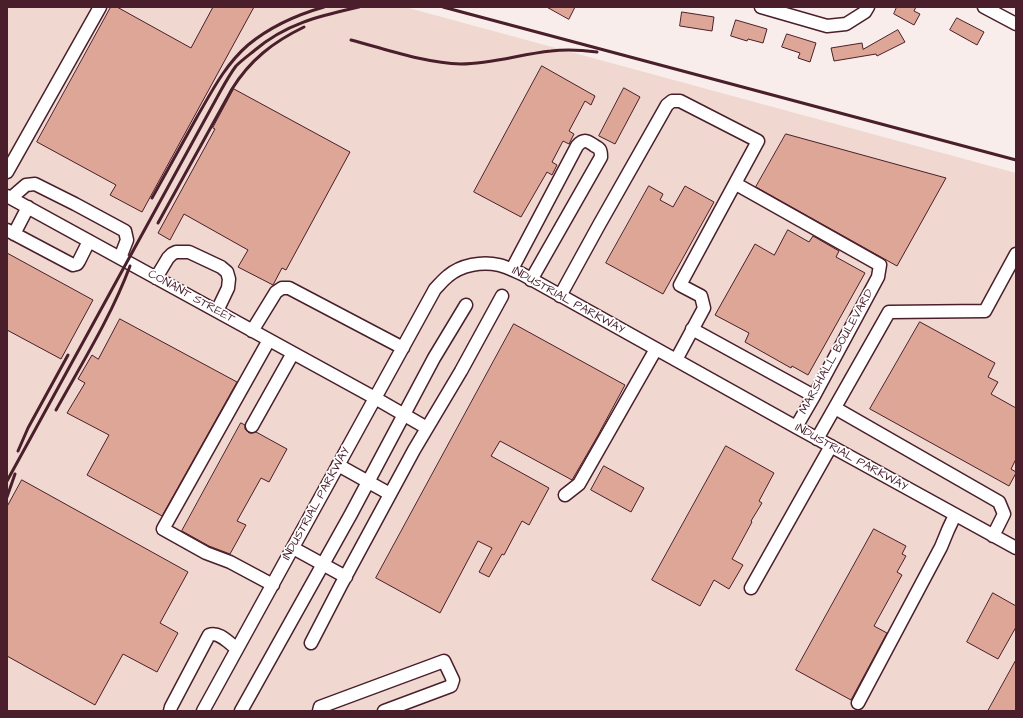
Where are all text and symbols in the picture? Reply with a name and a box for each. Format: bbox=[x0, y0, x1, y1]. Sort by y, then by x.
street label: INDUSTRIAL PARKWAY bbox=[509, 264, 627, 338]
street label: CONANT STREET bbox=[145, 267, 237, 327]
street label: MARSHALL BOULEVARD bbox=[797, 287, 877, 417]
street label: INDUSTRIAL PARKWAY bbox=[792, 421, 910, 495]
street label: INDUSTRIAL PARKWAY bbox=[280, 445, 354, 563]

